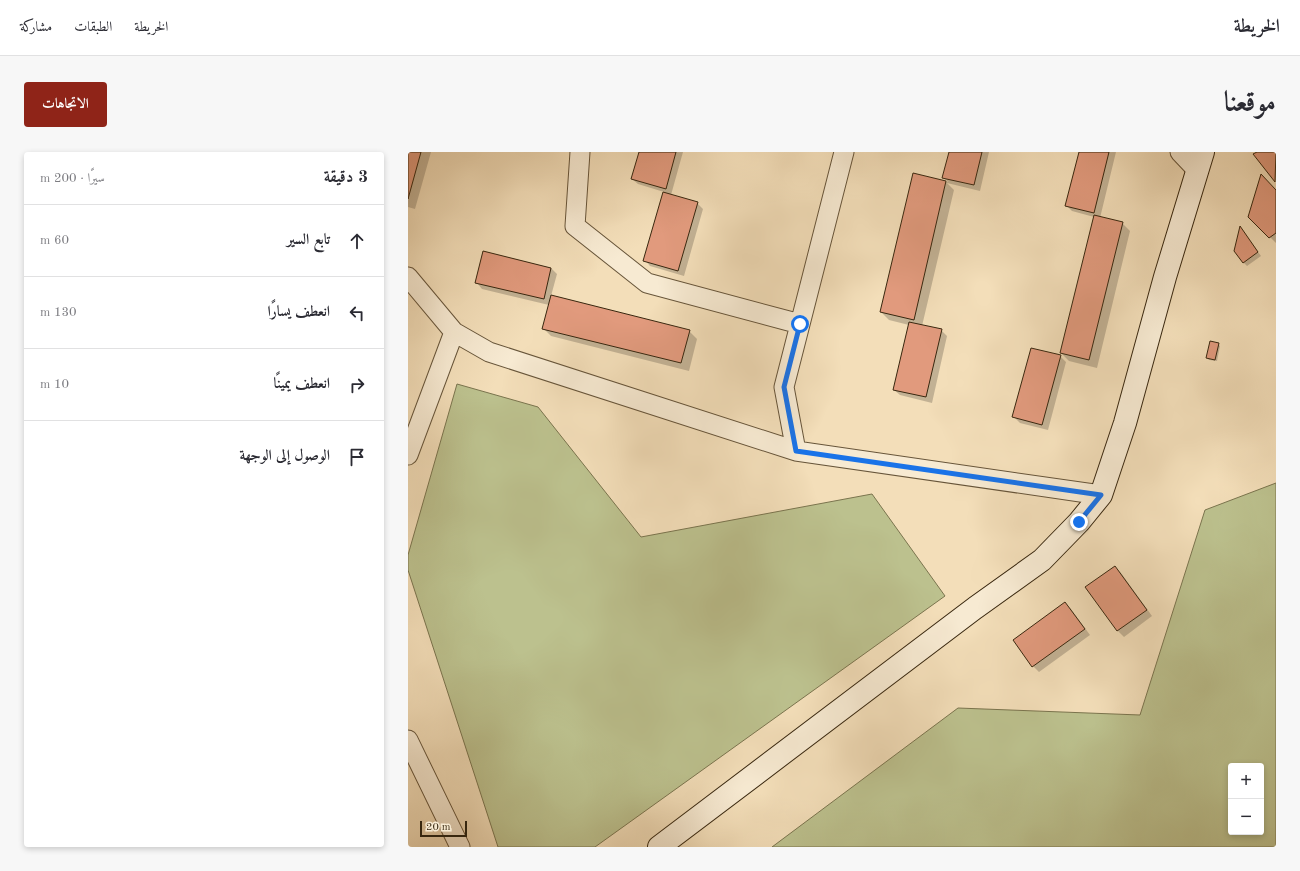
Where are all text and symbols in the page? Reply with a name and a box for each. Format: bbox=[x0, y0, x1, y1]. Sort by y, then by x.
text: الخريطة bbox=[1234, 18, 1280, 37]
text: مشاركة bbox=[20, 20, 52, 34]
text: الطبقات bbox=[74, 20, 112, 34]
text: الخريطة bbox=[134, 20, 168, 34]
button: الاتجاهات bbox=[24, 82, 107, 127]
text: موقعنا bbox=[1224, 90, 1276, 118]
text: 3 دقيقة bbox=[324, 169, 368, 186]
text: سيرًا · 200 m bbox=[40, 172, 105, 185]
icon: ahead bbox=[346, 230, 368, 252]
text: تابع السير bbox=[287, 233, 330, 248]
text: 60 m bbox=[40, 234, 69, 247]
icon: left bbox=[346, 302, 368, 324]
text: انعطف يسارًا bbox=[268, 305, 330, 320]
text: 130 m bbox=[40, 306, 77, 319]
route start bbox=[791, 315, 809, 333]
icon: right bbox=[346, 374, 368, 396]
text: انعطف يمينًا bbox=[274, 377, 330, 392]
text: 10 m bbox=[40, 378, 69, 391]
icon: arrive bbox=[346, 446, 368, 468]
text: الوصول إلى الوجهة bbox=[239, 449, 330, 464]
route end bbox=[1070, 513, 1088, 531]
map controls bbox=[1228, 763, 1264, 835]
button: + bbox=[1228, 763, 1264, 799]
button: − bbox=[1228, 799, 1264, 835]
scale bar bbox=[420, 819, 467, 838]
text: 20 m bbox=[426, 822, 451, 833]

